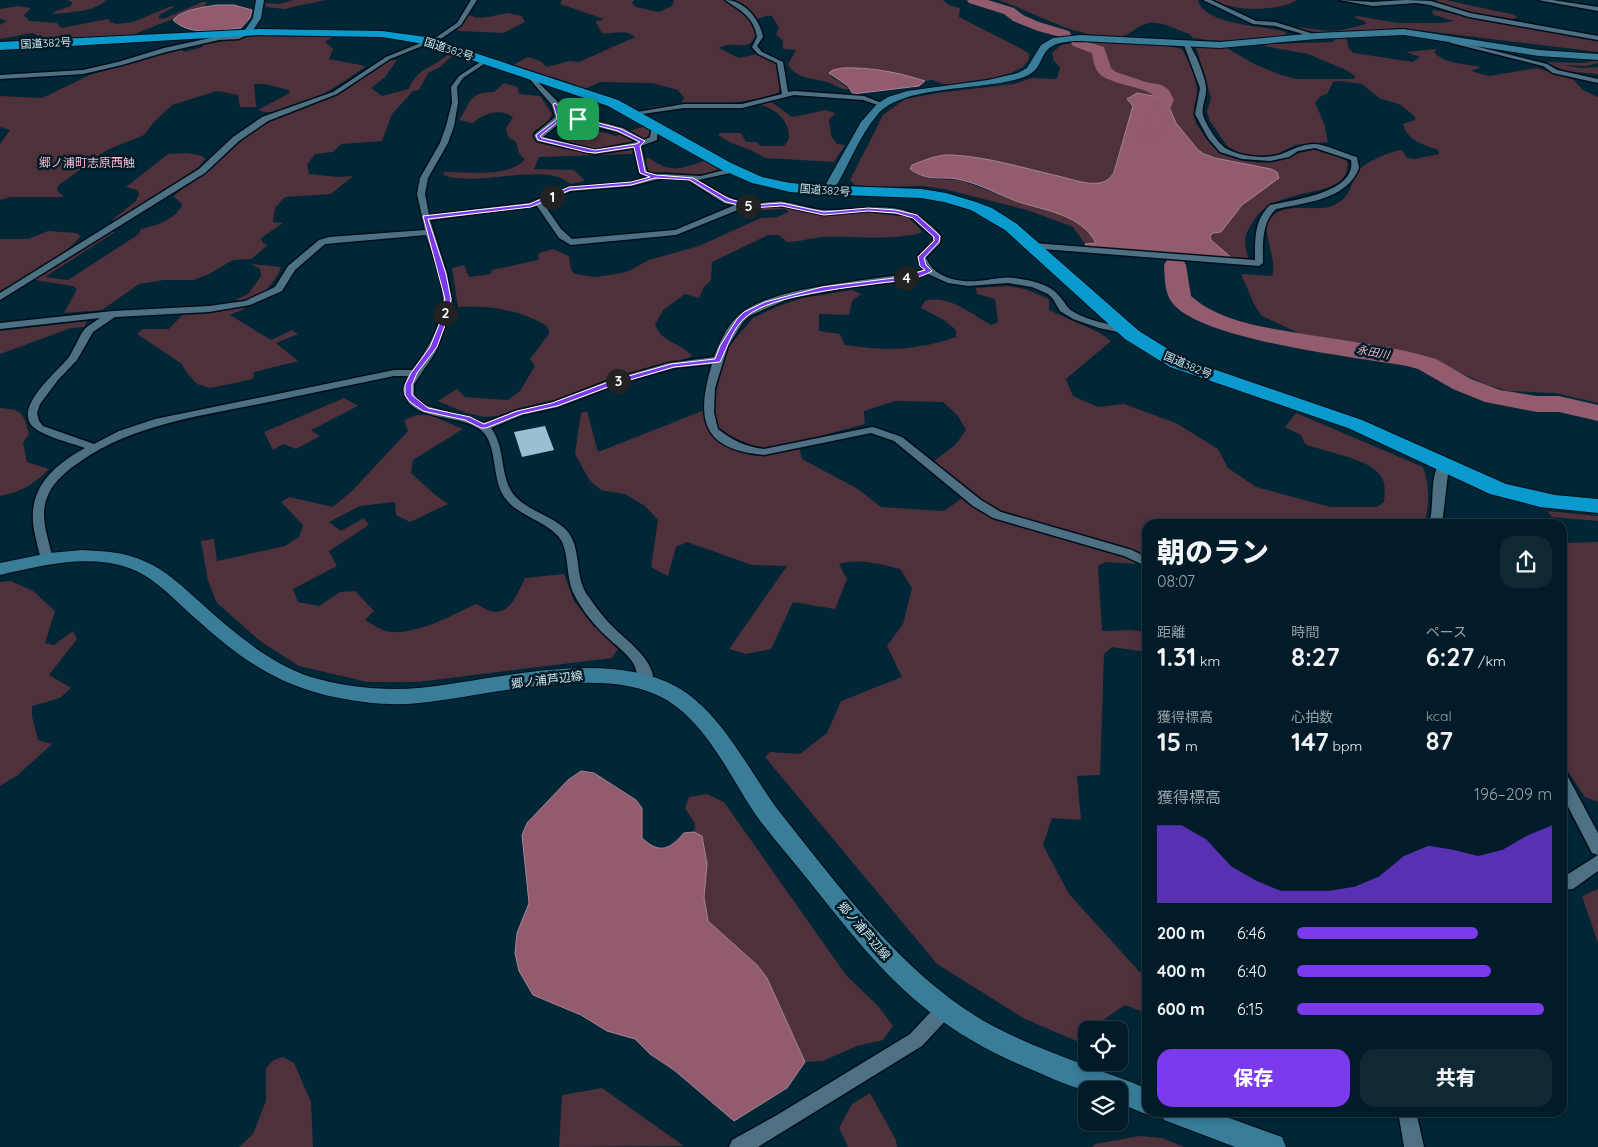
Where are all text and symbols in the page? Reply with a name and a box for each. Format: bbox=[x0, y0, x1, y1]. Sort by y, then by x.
street label: 国道382号 bbox=[423, 34, 475, 64]
street label: 国道382号 bbox=[20, 35, 72, 51]
pin bbox=[557, 98, 599, 140]
icon: arrive bbox=[564, 105, 592, 133]
district label: 郷ノ浦町志原西触 bbox=[39, 155, 135, 170]
street label: 国道382号 bbox=[799, 181, 851, 199]
pin: 1 bbox=[540, 184, 564, 210]
text: 1 bbox=[550, 188, 555, 206]
pin: 5 bbox=[736, 194, 760, 218]
text: 5 bbox=[744, 197, 753, 215]
pin: 4 bbox=[894, 266, 918, 290]
text: 4 bbox=[902, 269, 911, 287]
pin: 2 bbox=[432, 300, 458, 326]
text: 2 bbox=[442, 304, 449, 322]
water label: 永田川 bbox=[1356, 342, 1391, 362]
street label: 国道382号 bbox=[1162, 349, 1214, 381]
pin: 3 bbox=[606, 368, 630, 394]
text: 3 bbox=[615, 372, 622, 390]
text: 朝のラン bbox=[1157, 534, 1269, 569]
button: share bbox=[1500, 536, 1552, 588]
text: 08:07 bbox=[1157, 571, 1195, 591]
text: 距離 bbox=[1157, 623, 1185, 641]
text: 時間 bbox=[1291, 623, 1319, 641]
text: ペース bbox=[1426, 623, 1467, 641]
text: 1.31 bbox=[1157, 641, 1196, 672]
text: 8:27 bbox=[1291, 641, 1340, 672]
text: 6:27 bbox=[1426, 641, 1474, 672]
text: km bbox=[1196, 652, 1220, 670]
text: /km bbox=[1474, 652, 1506, 670]
street label: 郷ノ浦芦辺線 bbox=[510, 668, 584, 691]
text: kcal bbox=[1426, 707, 1452, 725]
text: 獲得標高 bbox=[1157, 708, 1213, 726]
text: 心拍数 bbox=[1291, 708, 1333, 726]
text: 87 bbox=[1426, 725, 1453, 756]
text: 15 bbox=[1157, 726, 1181, 757]
text: 147 bbox=[1291, 726, 1329, 757]
text: m bbox=[1181, 737, 1198, 755]
text: bpm bbox=[1329, 737, 1362, 755]
text: 196–209 m bbox=[1474, 784, 1552, 804]
text: 獲得標高 bbox=[1157, 787, 1221, 807]
street label: 郷ノ浦芦辺線 bbox=[835, 899, 894, 963]
text: 200 m bbox=[1157, 923, 1205, 943]
text: 6:46 bbox=[1237, 923, 1266, 943]
text: 400 m bbox=[1157, 961, 1205, 981]
text: 6:40 bbox=[1237, 961, 1267, 981]
text: 600 m bbox=[1157, 999, 1205, 1019]
text: 6:15 bbox=[1237, 999, 1263, 1019]
map controls bbox=[1078, 1021, 1128, 1131]
button: locate bbox=[1078, 1021, 1128, 1071]
button: 保存 bbox=[1157, 1049, 1350, 1107]
button: 共有 bbox=[1360, 1049, 1552, 1107]
button: layers bbox=[1078, 1081, 1128, 1131]

